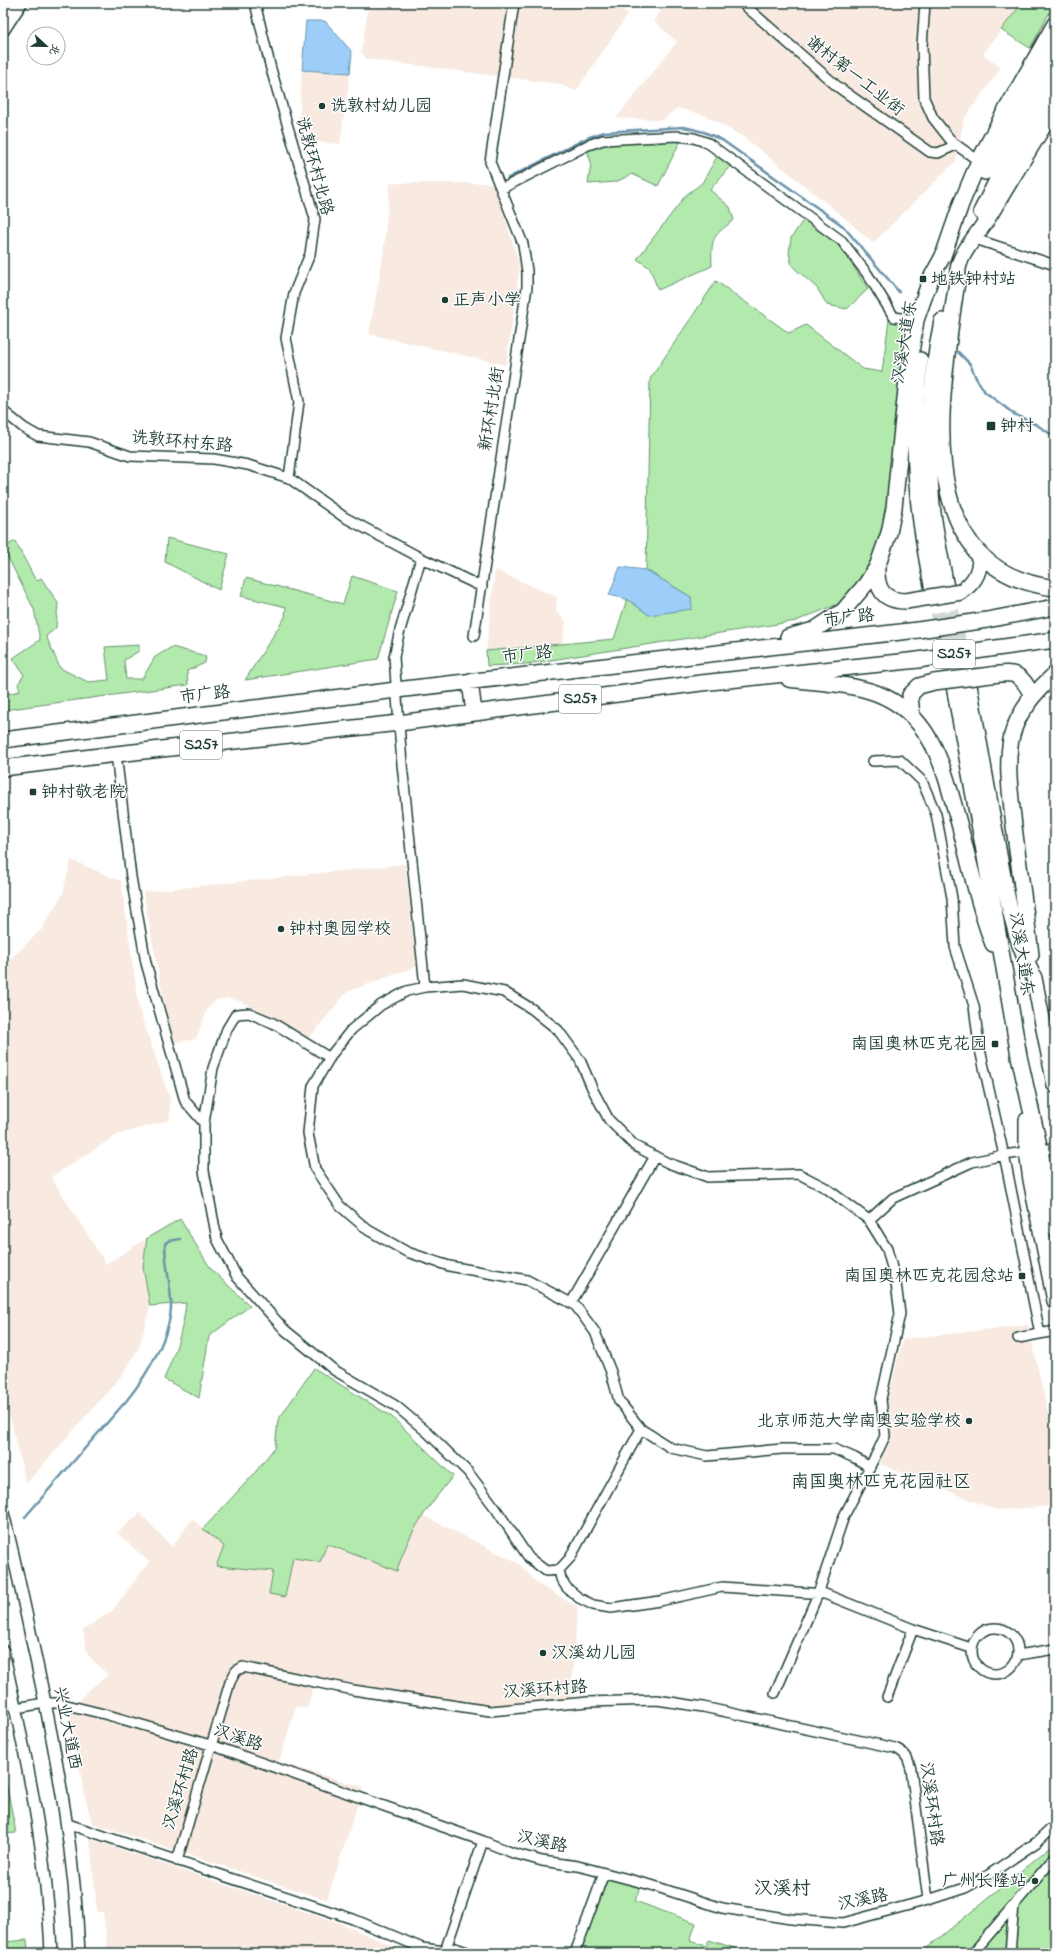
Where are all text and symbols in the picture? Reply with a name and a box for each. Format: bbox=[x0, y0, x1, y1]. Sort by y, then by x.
north arrow bbox=[26, 26, 66, 66]
street label: 谢村第一工业街 bbox=[800, 30, 910, 122]
text: 北 bbox=[45, 41, 64, 57]
place label: 诜敦村幼儿园 bbox=[330, 94, 432, 119]
marker: 诜敦村幼儿园 bbox=[317, 101, 327, 111]
street label: 诜敦环村北路 bbox=[289, 114, 339, 218]
place label: 地铁钟村站 bbox=[931, 267, 1016, 292]
marker: 地铁钟村站 bbox=[918, 274, 928, 284]
place label: 正声小学 bbox=[453, 288, 521, 313]
marker: 正声小学 bbox=[440, 295, 450, 305]
street label: 汉溪大道东 bbox=[886, 298, 924, 386]
street label: 新环村北街 bbox=[473, 365, 511, 453]
place label: 钟村 bbox=[1000, 414, 1034, 439]
marker: 钟村 bbox=[985, 420, 997, 432]
street label: 诜敦环村东路 bbox=[130, 425, 234, 459]
street label: 市广路 bbox=[822, 603, 876, 633]
street label: 市广路 bbox=[500, 639, 554, 671]
road number: S257 bbox=[933, 640, 975, 668]
street label: 市广路 bbox=[178, 679, 232, 711]
road number: S257 bbox=[559, 685, 601, 713]
road number: S257 bbox=[180, 731, 222, 759]
place label: 钟村敬老院 bbox=[41, 780, 126, 805]
marker: 钟村敬老院 bbox=[28, 787, 38, 797]
street label: 汉溪大道东 bbox=[1002, 910, 1040, 998]
place label: 钟村奥园学校 bbox=[289, 917, 391, 942]
marker: 钟村奥园学校 bbox=[276, 924, 286, 934]
place label: 南国奥林匹克花园 bbox=[851, 1032, 987, 1057]
marker: 南国奥林匹克花园 bbox=[990, 1039, 1000, 1049]
place label: 南国奥林匹克花园总站 bbox=[844, 1264, 1014, 1289]
marker: 南国奥林匹克花园总站 bbox=[1017, 1271, 1027, 1281]
place label: 北京师范大学南奥实验学校 bbox=[757, 1409, 961, 1434]
marker: 北京师范大学南奥实验学校 bbox=[964, 1416, 974, 1426]
district label: 南国奥林匹克花园社区 bbox=[791, 1470, 971, 1496]
place label: 汉溪幼儿园 bbox=[551, 1641, 636, 1666]
marker: 汉溪幼儿园 bbox=[538, 1648, 548, 1658]
street label: 汉溪环村路 bbox=[502, 1675, 588, 1705]
street label: 兴业大道西 bbox=[47, 1684, 87, 1772]
street label: 汉溪路 bbox=[210, 1718, 266, 1758]
street label: 汉溪环村路 bbox=[157, 1745, 205, 1833]
street label: 汉溪环村路 bbox=[913, 1760, 949, 1848]
street label: 汉溪路 bbox=[514, 1824, 570, 1860]
place label: 广州长隆站 bbox=[942, 1869, 1027, 1894]
district label: 汉溪村 bbox=[753, 1876, 811, 1903]
marker: 广州长隆站 bbox=[1030, 1876, 1040, 1886]
street label: 汉溪路 bbox=[835, 1882, 891, 1918]

